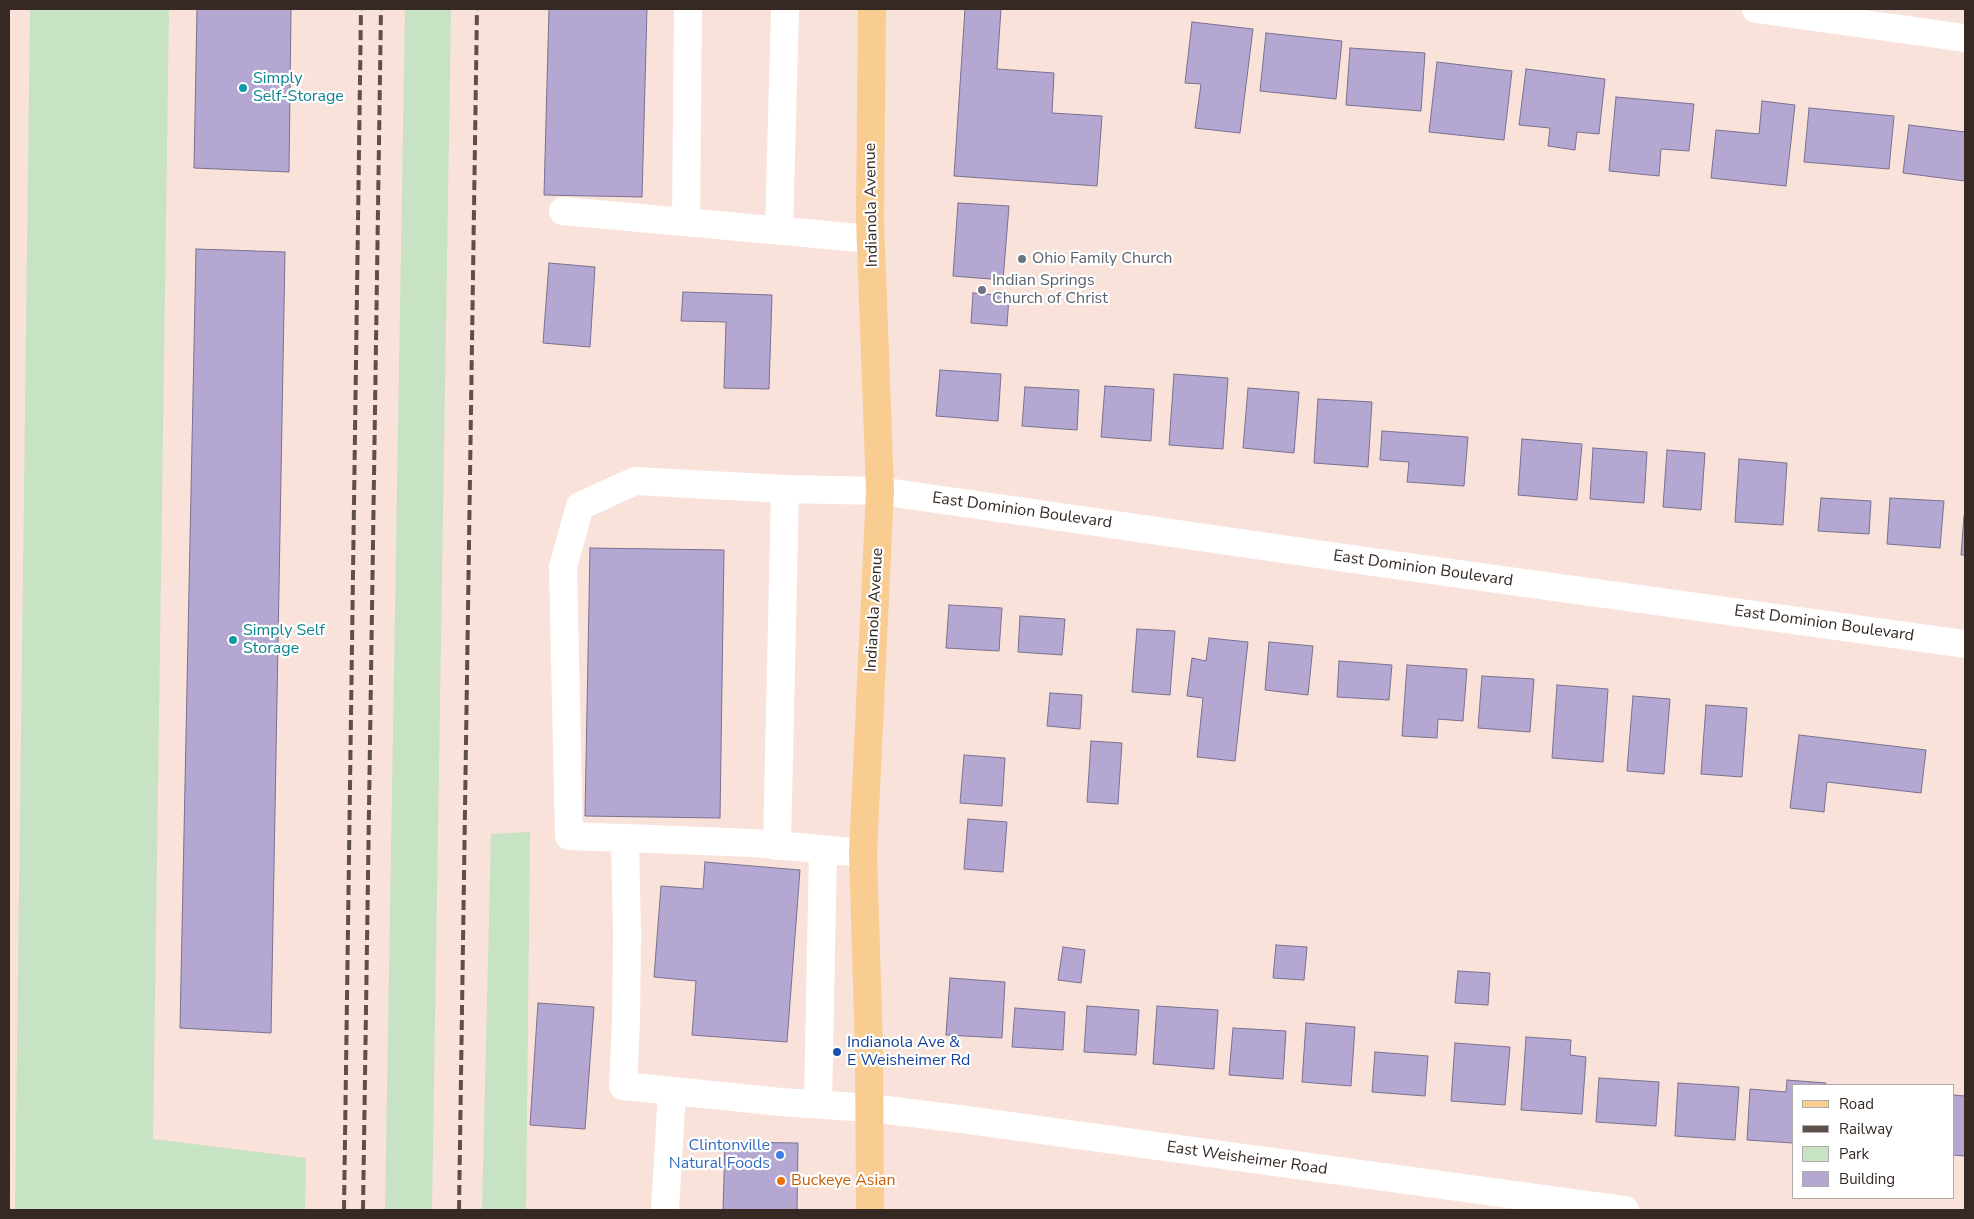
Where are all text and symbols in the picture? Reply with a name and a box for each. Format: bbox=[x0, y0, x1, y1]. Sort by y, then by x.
place label: Simply Self-Storage bbox=[253, 69, 344, 107]
marker: Simply Self-Storage bbox=[237, 82, 249, 94]
street label: Indianola Avenue bbox=[861, 143, 883, 267]
place label: Ohio Family Church bbox=[1032, 249, 1172, 269]
marker: Ohio Family Church bbox=[1016, 253, 1028, 265]
place label: Indian Springs Church of Christ bbox=[992, 271, 1108, 309]
marker: Indian Springs Church of Christ bbox=[976, 284, 988, 296]
street label: East Dominion Boulevard bbox=[931, 489, 1113, 533]
street label: Indianola Avenue bbox=[862, 547, 888, 673]
street label: East Dominion Boulevard bbox=[1332, 547, 1514, 591]
street label: East Dominion Boulevard bbox=[1733, 602, 1915, 646]
place label: Simply Self Storage bbox=[243, 621, 325, 659]
marker: Simply Self Storage bbox=[227, 634, 239, 646]
place label: Indianola Ave & E Weisheimer Rd bbox=[847, 1033, 970, 1071]
marker: Indianola Ave & E Weisheimer Rd bbox=[831, 1046, 843, 1058]
legend bbox=[1792, 1084, 1954, 1199]
text: Road bbox=[1839, 1094, 1874, 1114]
text: Railway bbox=[1839, 1119, 1893, 1139]
place label: Clintonville Natural Foods bbox=[669, 1136, 770, 1174]
street label: East Weisheimer Road bbox=[1165, 1138, 1329, 1180]
text: Park bbox=[1839, 1144, 1869, 1164]
marker: Clintonville Natural Foods bbox=[774, 1149, 786, 1161]
text: Building bbox=[1839, 1169, 1895, 1189]
place label: Buckeye Asian bbox=[791, 1171, 896, 1191]
marker: Buckeye Asian bbox=[775, 1175, 787, 1187]

